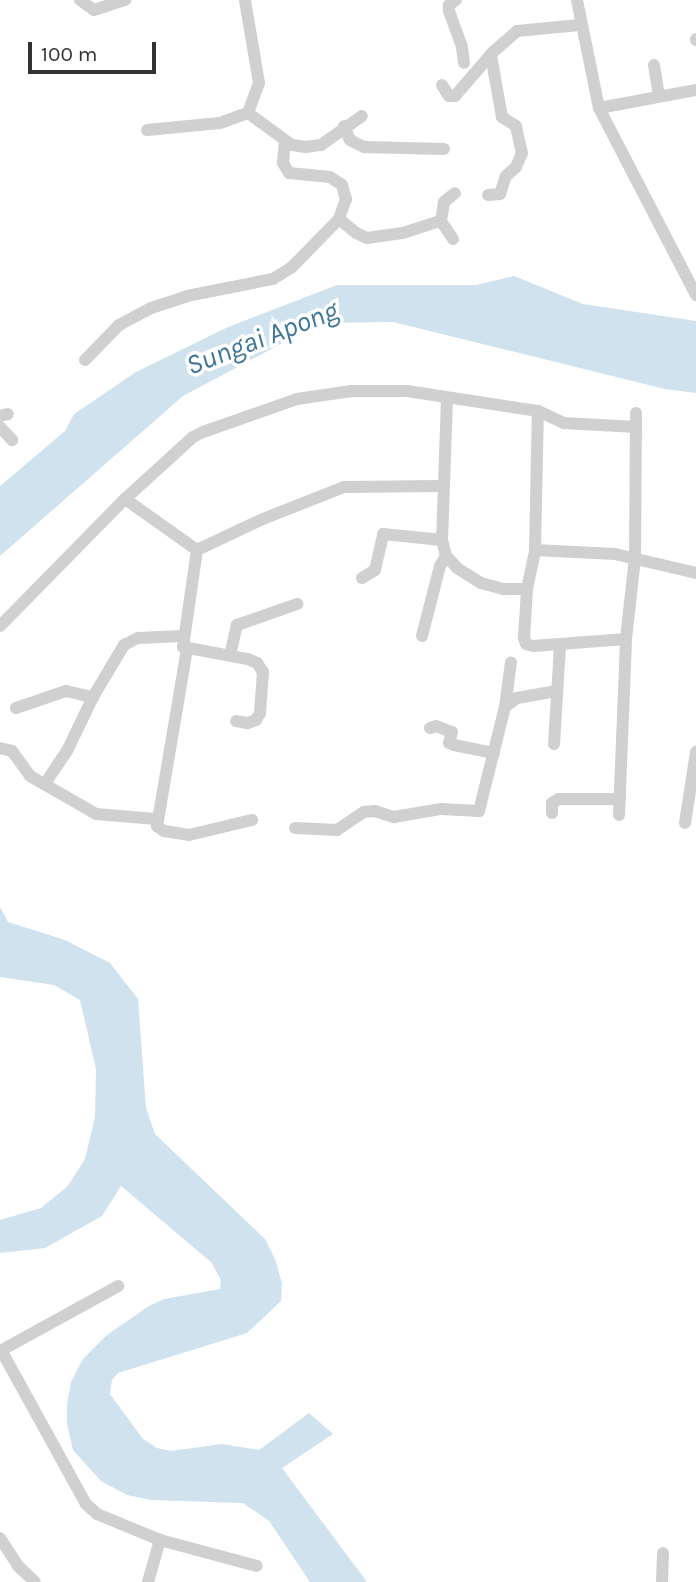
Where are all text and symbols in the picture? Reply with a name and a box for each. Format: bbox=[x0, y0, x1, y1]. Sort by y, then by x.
scale bar bbox=[32, 28, 159, 72]
text: 100 m bbox=[41, 42, 98, 66]
water label: Sungai Apong bbox=[181, 294, 343, 382]

